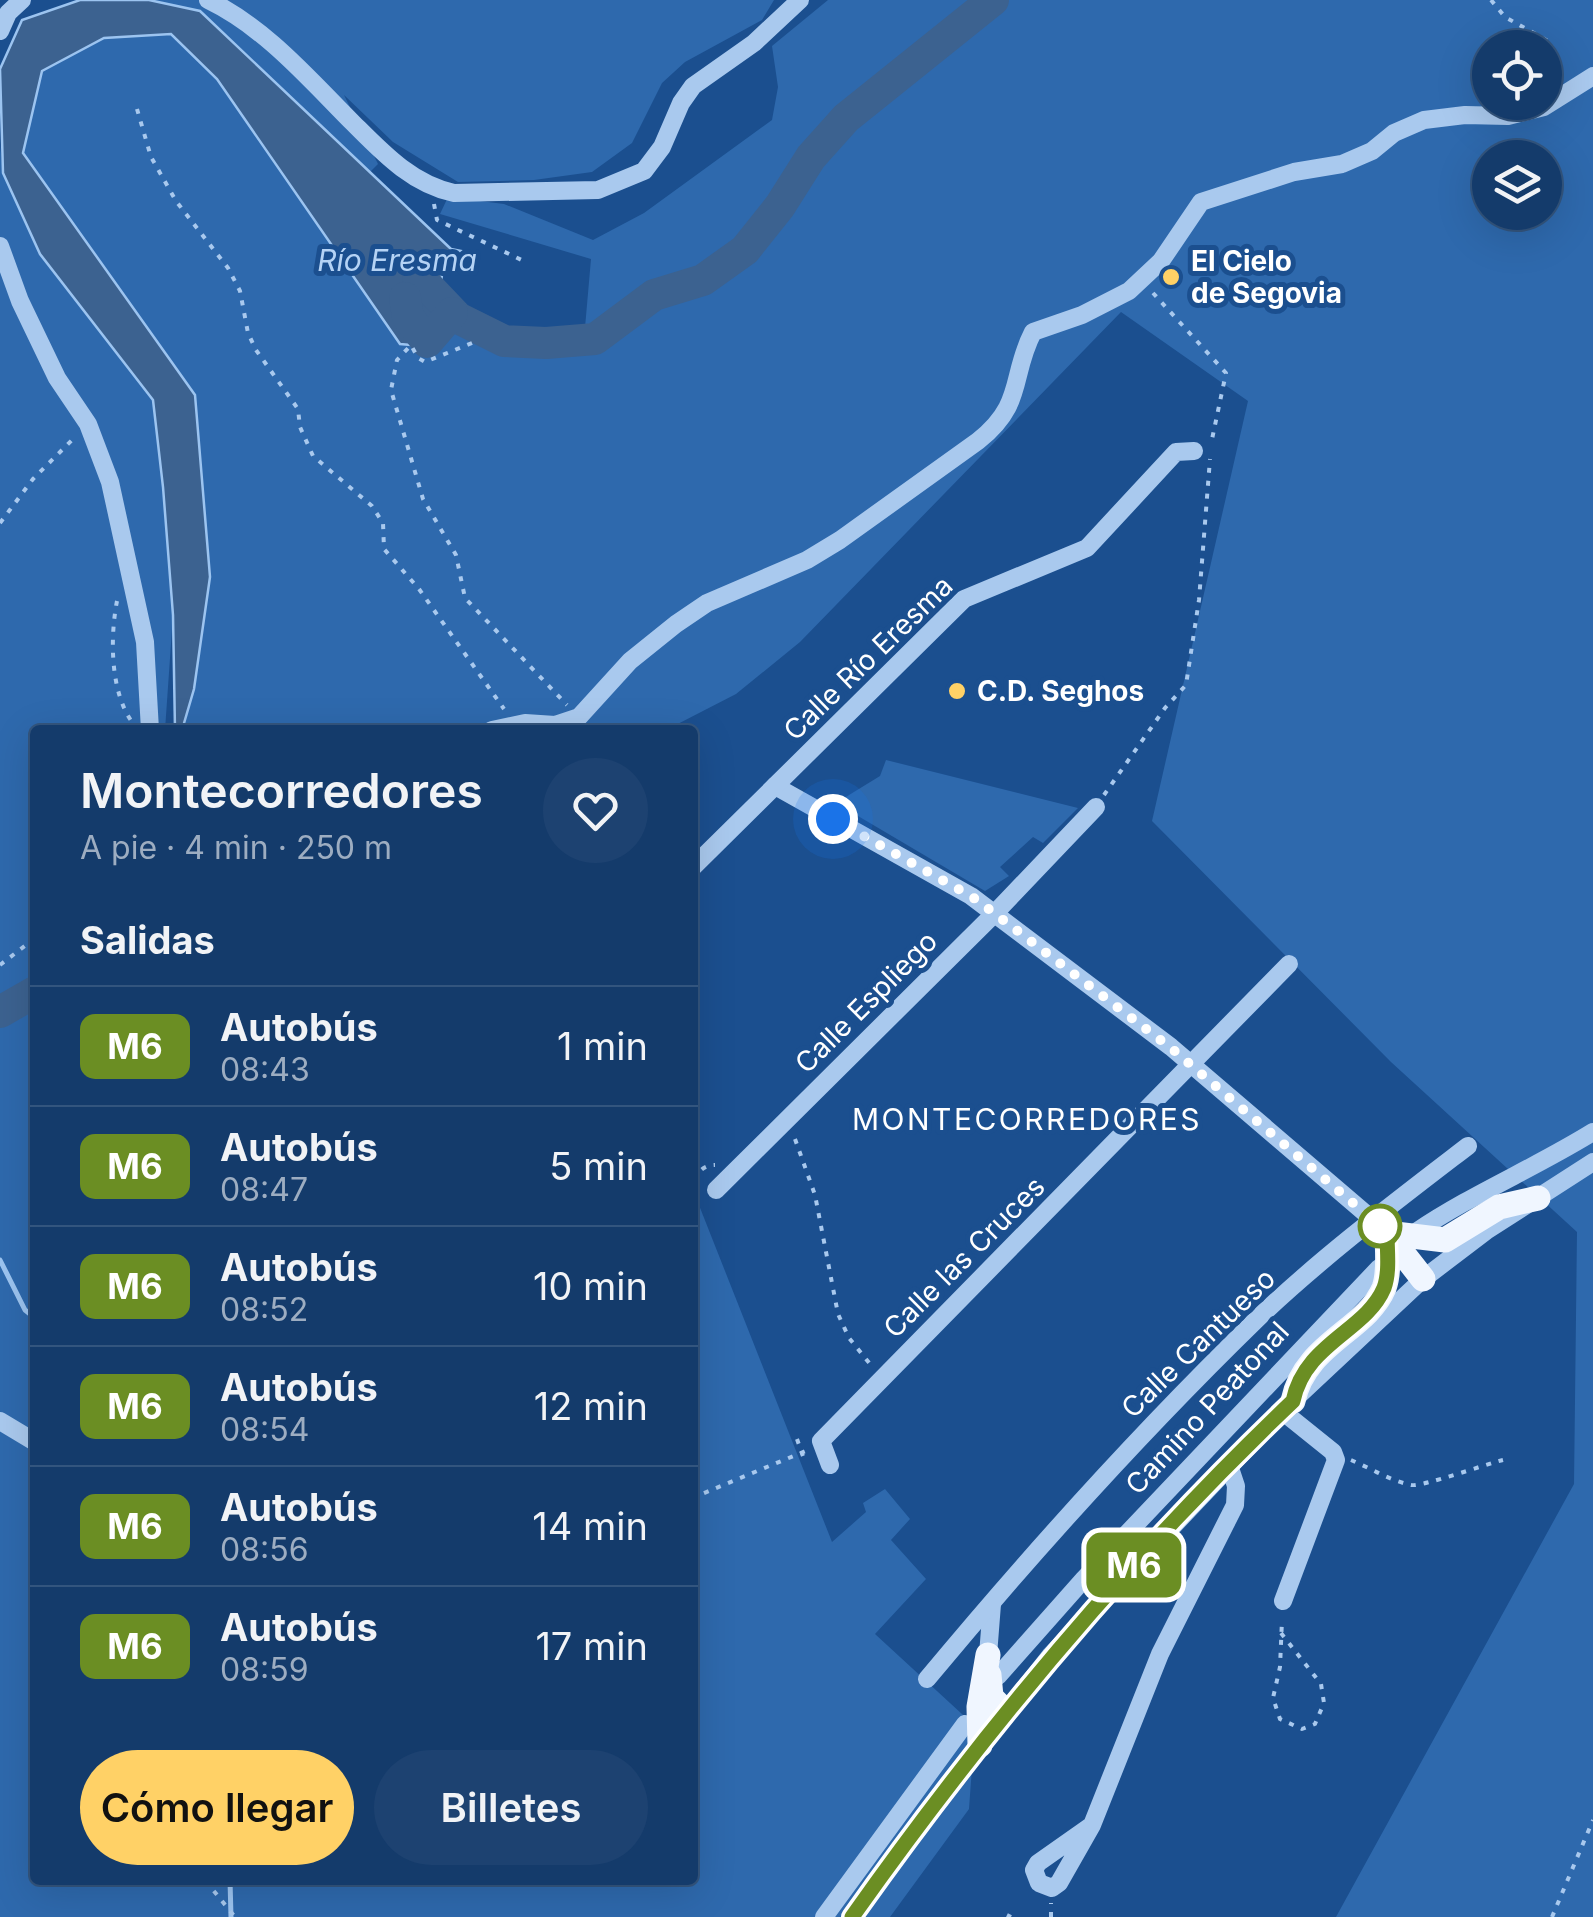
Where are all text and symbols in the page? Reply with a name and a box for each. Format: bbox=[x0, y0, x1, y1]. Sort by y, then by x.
map controls bbox=[1472, 30, 1562, 230]
button: locate bbox=[1472, 30, 1562, 120]
button: layers bbox=[1472, 140, 1562, 230]
water label: Río Eresma bbox=[317, 242, 477, 278]
place label: El Cielo de Segovia bbox=[1191, 244, 1342, 310]
marker: El Cielo de Segovia bbox=[1160, 266, 1182, 288]
street label: Calle Río Eresma bbox=[776, 569, 960, 747]
place label: C.D. Seghos bbox=[977, 674, 1144, 708]
marker: C.D. Seghos bbox=[946, 680, 968, 702]
button: heart bbox=[543, 758, 648, 863]
text: Montecorredores bbox=[80, 761, 483, 820]
your location bbox=[808, 794, 858, 844]
text: A pie · 4 min · 250 m bbox=[80, 828, 392, 867]
text: Salidas bbox=[80, 917, 215, 963]
street label: Calle Espliego bbox=[788, 924, 944, 1080]
text: Autobús bbox=[220, 1004, 378, 1050]
text: 1 min bbox=[557, 1023, 648, 1069]
text: M6 bbox=[107, 1025, 163, 1067]
text: 08:43 bbox=[220, 1050, 310, 1089]
district label: MONTECORREDORES bbox=[852, 1101, 1202, 1137]
text: Autobús bbox=[220, 1124, 378, 1170]
text: 5 min bbox=[549, 1143, 648, 1189]
text: M6 bbox=[107, 1145, 163, 1187]
street label: Calle las Cruces bbox=[876, 1169, 1052, 1345]
text: 08:47 bbox=[220, 1170, 308, 1209]
unlabelled marker bbox=[1359, 1205, 1401, 1247]
text: Autobús bbox=[220, 1244, 378, 1290]
street label: Calle Cantueso bbox=[1114, 1261, 1282, 1425]
text: 10 min bbox=[533, 1263, 648, 1309]
text: M6 bbox=[107, 1265, 163, 1307]
text: 08:52 bbox=[220, 1290, 308, 1329]
street label: Camino Peatonal bbox=[1118, 1315, 1296, 1501]
text: Autobús bbox=[220, 1364, 378, 1410]
text: 12 min bbox=[534, 1383, 648, 1429]
text: M6 bbox=[107, 1385, 163, 1427]
text: 08:54 bbox=[220, 1410, 309, 1449]
text: Autobús bbox=[220, 1484, 378, 1530]
text: 14 min bbox=[532, 1503, 648, 1549]
text: M6 bbox=[107, 1505, 163, 1547]
text: 08:56 bbox=[220, 1530, 309, 1569]
line badge: M6 bbox=[1089, 1532, 1179, 1598]
text: M6 bbox=[1106, 1544, 1162, 1586]
text: Autobús bbox=[220, 1604, 378, 1650]
text: 17 min bbox=[535, 1623, 648, 1669]
text: M6 bbox=[107, 1625, 163, 1667]
text: 08:59 bbox=[220, 1650, 309, 1689]
button: Cómo llegar bbox=[80, 1750, 354, 1865]
button: Billetes bbox=[374, 1750, 648, 1865]

